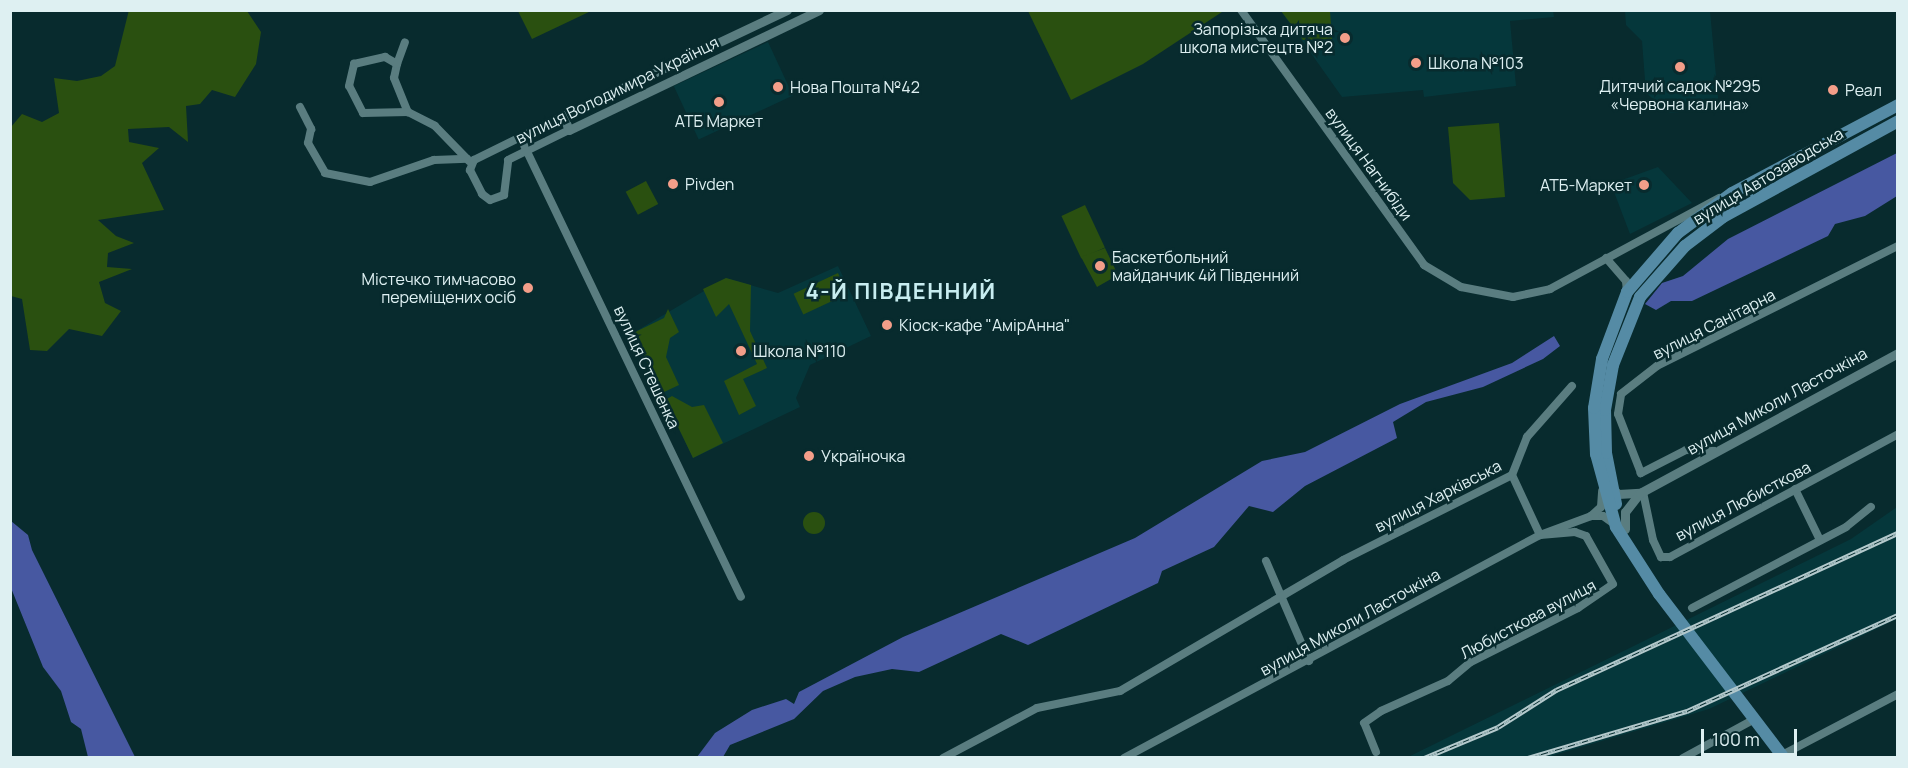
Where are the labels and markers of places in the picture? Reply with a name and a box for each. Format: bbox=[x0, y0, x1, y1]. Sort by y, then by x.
place label: Запорізька дитяча школа мистецтв №2 bbox=[1179, 19, 1333, 57]
marker: Запорізька дитяча школа мистецтв №2 bbox=[1338, 31, 1352, 45]
place label: Школа №103 bbox=[1428, 53, 1524, 73]
marker: Школа №103 bbox=[1409, 56, 1423, 70]
marker: Дитячий садок №295 «Червона калина» bbox=[1673, 60, 1687, 74]
place label: Дитячий садок №295 «Червона калина» bbox=[1599, 76, 1761, 114]
place label: Нова Пошта №42 bbox=[790, 77, 920, 97]
marker: Нова Пошта №42 bbox=[771, 80, 785, 94]
place label: Реал bbox=[1845, 80, 1882, 100]
marker: Реал bbox=[1826, 83, 1840, 97]
marker: АТБ Маркет bbox=[712, 95, 726, 109]
place label: АТБ Маркет bbox=[675, 111, 763, 131]
place label: Pivden bbox=[685, 174, 734, 194]
place label: АТБ-Маркет bbox=[1540, 175, 1632, 195]
marker: Pivden bbox=[666, 177, 680, 191]
marker: АТБ-Маркет bbox=[1637, 178, 1651, 192]
place label: Баскетбольний майданчик 4й Південний bbox=[1112, 247, 1299, 285]
marker: Баскетбольний майданчик 4й Південний bbox=[1093, 259, 1107, 273]
place label: Містечко тимчасово переміщених осіб bbox=[362, 269, 516, 307]
marker: Містечко тимчасово переміщених осіб bbox=[521, 281, 535, 295]
place label: Кіоск-кафе "АмірАнна" bbox=[899, 315, 1070, 335]
marker: Кіоск-кафе "АмірАнна" bbox=[880, 318, 894, 332]
place label: Школа №110 bbox=[753, 341, 846, 361]
marker: Школа №110 bbox=[734, 344, 748, 358]
place label: Україночка bbox=[821, 446, 905, 466]
marker: Україночка bbox=[802, 449, 816, 463]

